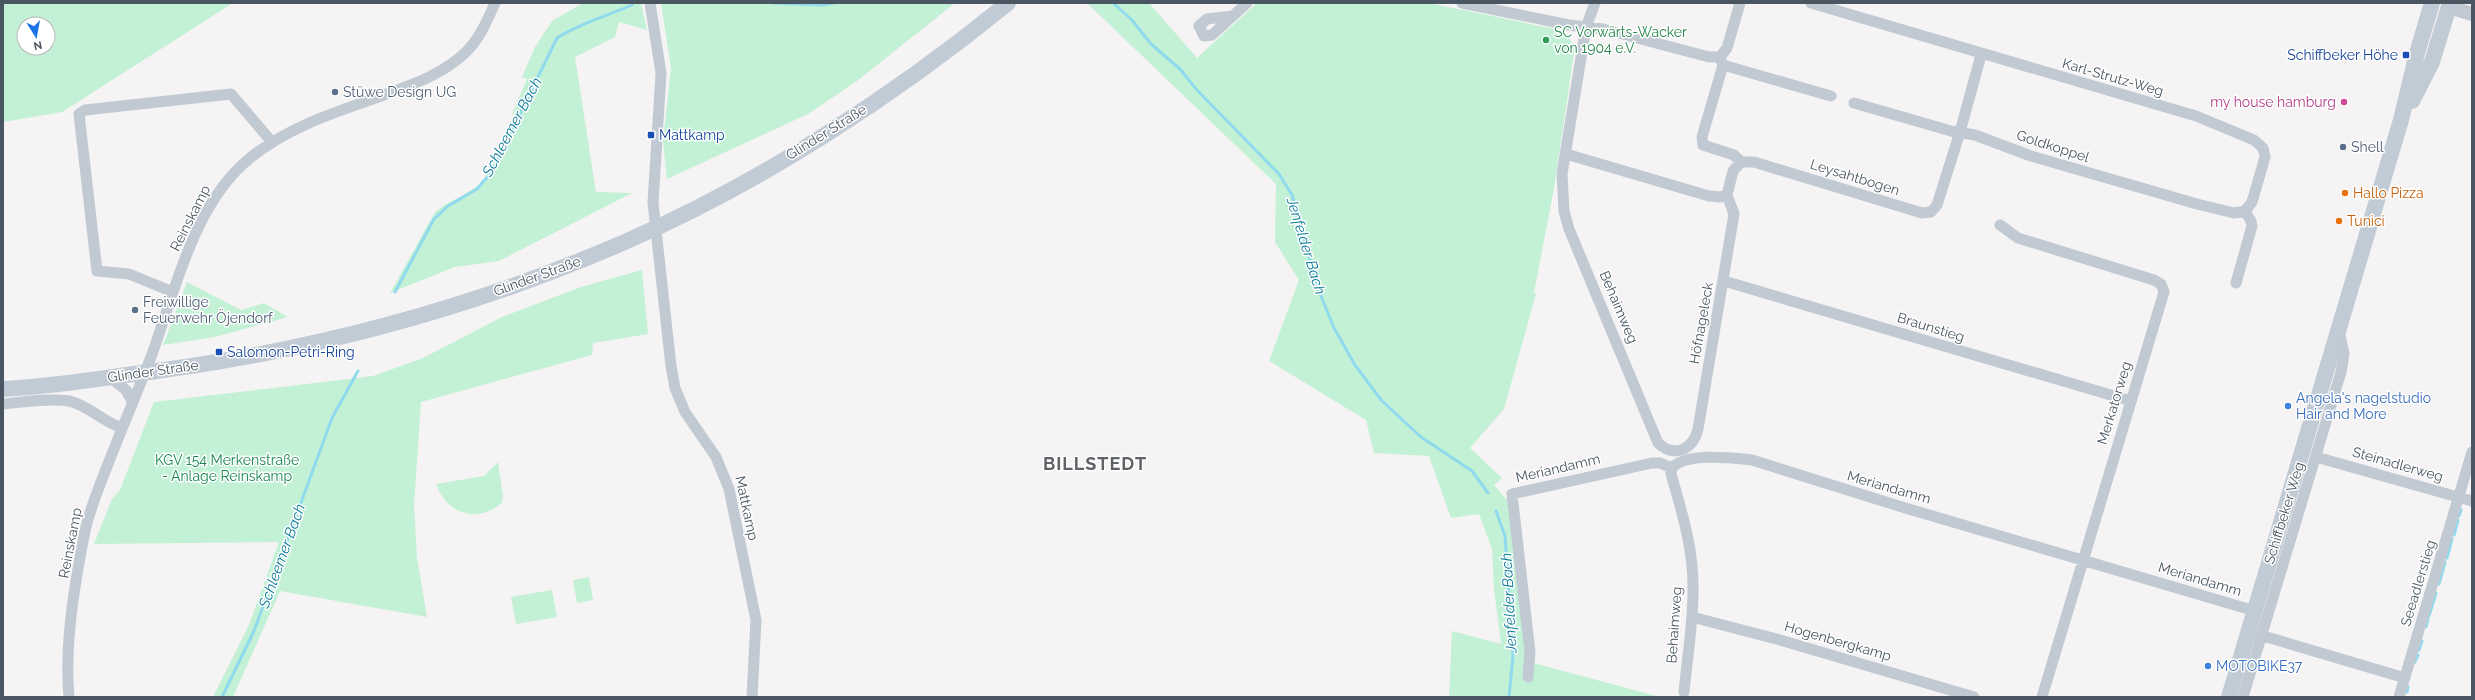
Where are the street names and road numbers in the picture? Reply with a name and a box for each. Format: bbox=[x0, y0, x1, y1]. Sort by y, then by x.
street label: Karl-Strutz-Weg bbox=[2061, 55, 2165, 99]
street label: Glinder Straße bbox=[783, 101, 869, 163]
street label: Goldkoppel bbox=[2015, 127, 2092, 165]
street label: Leysahtbogen bbox=[1808, 156, 1902, 198]
street label: Reinskamp bbox=[167, 182, 214, 254]
street label: Glinder Straße bbox=[491, 253, 583, 299]
street label: Behaimweg bbox=[1597, 268, 1641, 346]
street label: Höfnageleck bbox=[1686, 280, 1716, 365]
street label: Braunstieg bbox=[1895, 309, 1967, 345]
street label: Glinder Straße bbox=[107, 357, 199, 385]
street label: Merkatorweg bbox=[2094, 360, 2134, 446]
street label: Steinadlerweg bbox=[2351, 443, 2445, 485]
street label: Meriandamm bbox=[1514, 451, 1602, 485]
street label: Schiffbeker Weg bbox=[2261, 460, 2307, 566]
street label: Meriandamm bbox=[1845, 467, 1933, 507]
street label: Mattkamp bbox=[732, 474, 762, 542]
street label: Reinskamp bbox=[55, 506, 85, 580]
street label: Seeadlerstieg bbox=[2397, 538, 2439, 628]
street label: Meriandamm bbox=[2156, 559, 2244, 599]
street label: Behaimweg bbox=[1663, 586, 1685, 664]
street label: Hogenbergkamp bbox=[1783, 618, 1894, 664]

